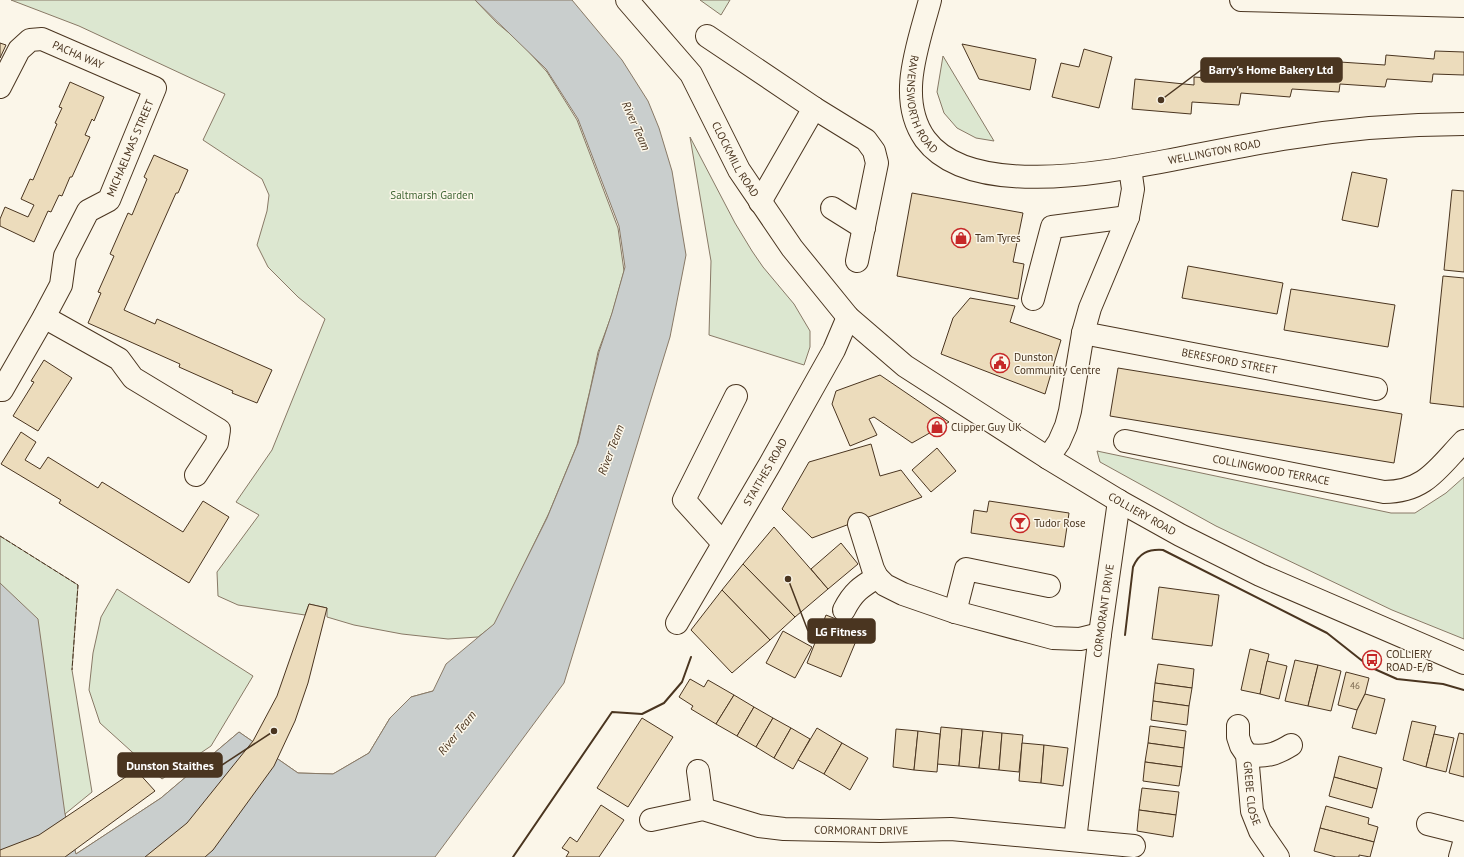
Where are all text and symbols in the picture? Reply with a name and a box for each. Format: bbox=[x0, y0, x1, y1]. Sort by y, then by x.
street label: PACHA WAY bbox=[50, 37, 107, 72]
street label: RAVENSWORTH ROAD bbox=[904, 54, 941, 156]
callout: Barry's Home Bakery Ltd bbox=[1201, 58, 1342, 82]
text: Barry's Home Bakery Ltd bbox=[1209, 62, 1333, 77]
street label: MICHAELMAS STREET bbox=[103, 97, 157, 199]
water label: River Team bbox=[619, 99, 654, 153]
street label: CLOCKMILL ROAD bbox=[709, 119, 762, 200]
street label: WELLINGTON ROAD bbox=[1167, 136, 1262, 167]
park label: Saltmarsh Garden bbox=[390, 188, 474, 202]
shop icon: Tam Tyres bbox=[950, 227, 972, 249]
place label: Tam Tyres bbox=[975, 231, 1021, 245]
street label: BERESFORD STREET bbox=[1180, 345, 1278, 377]
place label: Dunston Community Centre bbox=[1014, 350, 1101, 377]
public building icon: Dunston Community Centre bbox=[989, 352, 1011, 374]
shop icon: Clipper Guy UK bbox=[926, 416, 948, 438]
place label: Clipper Guy UK bbox=[951, 420, 1022, 434]
water label: River Team bbox=[594, 422, 627, 477]
street label: STAITHES ROAD bbox=[740, 435, 790, 508]
street label: COLLINGWOOD TERRACE bbox=[1211, 451, 1331, 488]
street label: COLLIERY ROAD bbox=[1106, 489, 1179, 538]
bar icon: Tudor Rose bbox=[1009, 512, 1031, 534]
place label: Tudor Rose bbox=[1034, 516, 1086, 530]
street label: CORMORANT DRIVE bbox=[1090, 563, 1117, 658]
callout: LG Fitness bbox=[808, 619, 875, 643]
text: LG Fitness bbox=[815, 624, 867, 639]
place label: COLLIERY ROAD-E/B bbox=[1386, 647, 1433, 674]
bus stop icon: COLLIERY ROAD-E/B bbox=[1361, 649, 1383, 671]
house number: 46 bbox=[1350, 680, 1360, 691]
water label: River Team bbox=[434, 707, 479, 758]
callout: Dunston Staithes bbox=[118, 753, 222, 777]
text: Dunston Staithes bbox=[126, 758, 214, 773]
street label: GREBE CLOSE bbox=[1241, 761, 1264, 828]
street label: CORMORANT DRIVE bbox=[814, 823, 908, 838]

